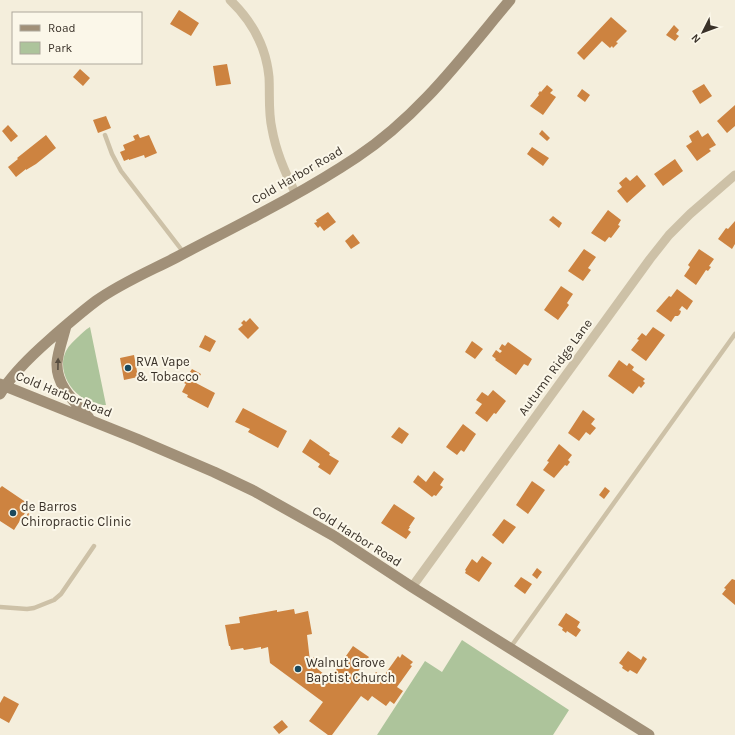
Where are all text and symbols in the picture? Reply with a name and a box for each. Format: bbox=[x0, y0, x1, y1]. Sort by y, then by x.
legend bbox=[12, 12, 142, 64]
north arrow bbox=[683, 12, 723, 52]
text: Road bbox=[48, 21, 76, 35]
text: N bbox=[688, 31, 703, 46]
text: Park bbox=[48, 41, 73, 55]
street label: Cold Harbor Road bbox=[249, 143, 345, 207]
street label: Autumn Ridge Lane bbox=[515, 316, 595, 418]
place label: RVA Vape & Tobacco bbox=[136, 354, 199, 384]
one-way arrow bbox=[55, 357, 61, 370]
marker: RVA Vape & Tobacco bbox=[123, 363, 133, 373]
street label: Cold Harbor Road bbox=[14, 368, 114, 420]
place label: de Barros Chiropractic Clinic bbox=[21, 499, 131, 529]
street label: Cold Harbor Road bbox=[310, 502, 404, 570]
marker: de Barros Chiropractic Clinic bbox=[8, 508, 18, 518]
place label: Walnut Grove Baptist Church bbox=[306, 655, 395, 685]
marker: Walnut Grove Baptist Church bbox=[293, 664, 303, 674]

